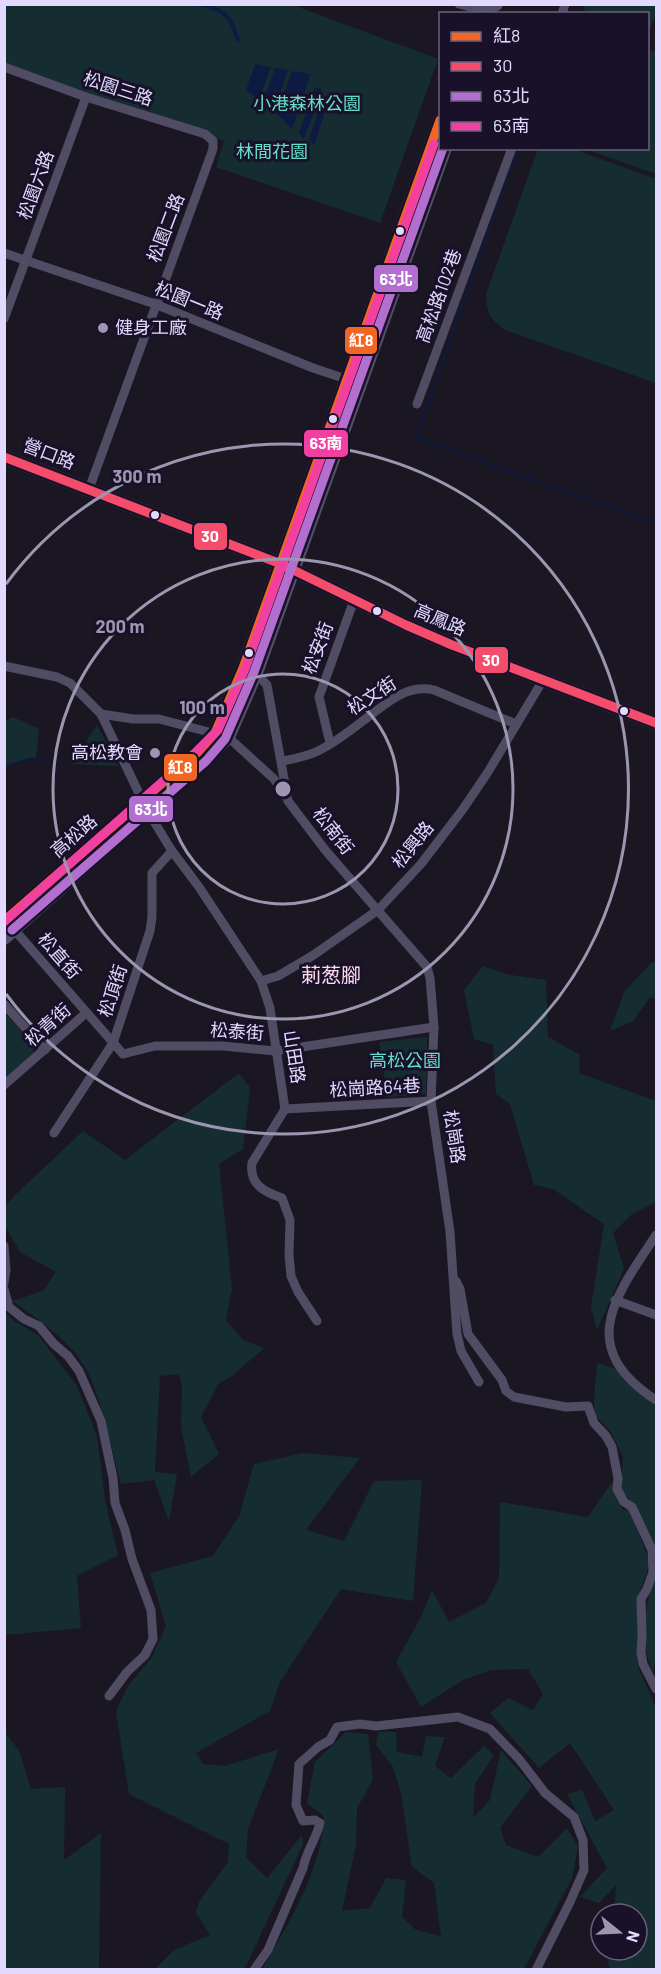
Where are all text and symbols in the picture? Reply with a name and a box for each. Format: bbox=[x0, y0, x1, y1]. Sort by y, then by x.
legend bbox=[439, 12, 649, 150]
text: 紅8 bbox=[493, 24, 520, 46]
text: 30 bbox=[493, 54, 512, 76]
street label: 松園三路 bbox=[81, 66, 156, 110]
text: 63北 bbox=[493, 84, 530, 106]
park label: 小港森林公園 bbox=[253, 92, 361, 114]
text: 63南 bbox=[493, 114, 530, 136]
park label: 林間花園 bbox=[236, 140, 308, 162]
street label: 松園六路 bbox=[12, 147, 58, 222]
street label: 松園二路 bbox=[142, 190, 188, 265]
unlabelled marker bbox=[394, 225, 406, 237]
street label: 高松路102巷 bbox=[411, 246, 465, 346]
line badge: 63北 bbox=[373, 264, 419, 293]
text: 63北 bbox=[379, 269, 413, 288]
street label: 松園一路 bbox=[152, 276, 227, 324]
place label: 健身工廠 bbox=[115, 316, 187, 338]
marker: 健身工廠 bbox=[96, 321, 110, 335]
line badge: 紅8 bbox=[344, 326, 378, 355]
text: 紅8 bbox=[349, 330, 374, 349]
unlabelled marker bbox=[327, 413, 339, 425]
line badge: 63南 bbox=[303, 429, 349, 458]
street label: 營口路 bbox=[20, 433, 79, 473]
text: 63南 bbox=[309, 433, 343, 452]
text: 300 m bbox=[113, 465, 161, 487]
unlabelled marker bbox=[149, 509, 161, 521]
line badge: 30 bbox=[193, 522, 228, 551]
text: 30 bbox=[201, 526, 219, 545]
street label: 高鳳路 bbox=[411, 598, 470, 640]
unlabelled marker bbox=[371, 605, 383, 617]
text: 200 m bbox=[95, 615, 145, 637]
street label: 松安街 bbox=[297, 618, 337, 677]
line badge: 30 bbox=[474, 646, 509, 674]
unlabelled marker bbox=[243, 647, 255, 659]
text: 30 bbox=[482, 650, 500, 669]
street label: 松文街 bbox=[343, 671, 400, 719]
text: 100 m bbox=[179, 696, 225, 718]
unlabelled marker bbox=[618, 705, 630, 717]
place label: 高松教會 bbox=[71, 741, 143, 763]
marker: 高松教會 bbox=[148, 746, 162, 760]
line badge: 紅8 bbox=[163, 753, 198, 782]
text: 紅8 bbox=[168, 757, 193, 776]
centre of rings bbox=[273, 779, 293, 799]
line badge: 63北 bbox=[128, 795, 174, 823]
text: 63北 bbox=[134, 799, 168, 818]
street label: 松南街 bbox=[308, 802, 359, 858]
street label: 高松路 bbox=[46, 809, 101, 861]
street label: 松興路 bbox=[387, 816, 438, 872]
street label: 松直街 bbox=[34, 928, 86, 983]
street label: 松頂街 bbox=[93, 962, 131, 1020]
district label: 莿葱腳 bbox=[301, 962, 361, 986]
street label: 松青街 bbox=[20, 998, 75, 1050]
street label: 松泰街 bbox=[209, 1018, 265, 1044]
street label: 山田路 bbox=[280, 1028, 310, 1085]
park label: 高松公園 bbox=[369, 1049, 441, 1071]
street label: 松崗路64巷 bbox=[329, 1074, 421, 1100]
street label: 松崗路 bbox=[440, 1108, 470, 1165]
north arrow bbox=[589, 1902, 649, 1962]
text: N bbox=[623, 1929, 644, 1945]

